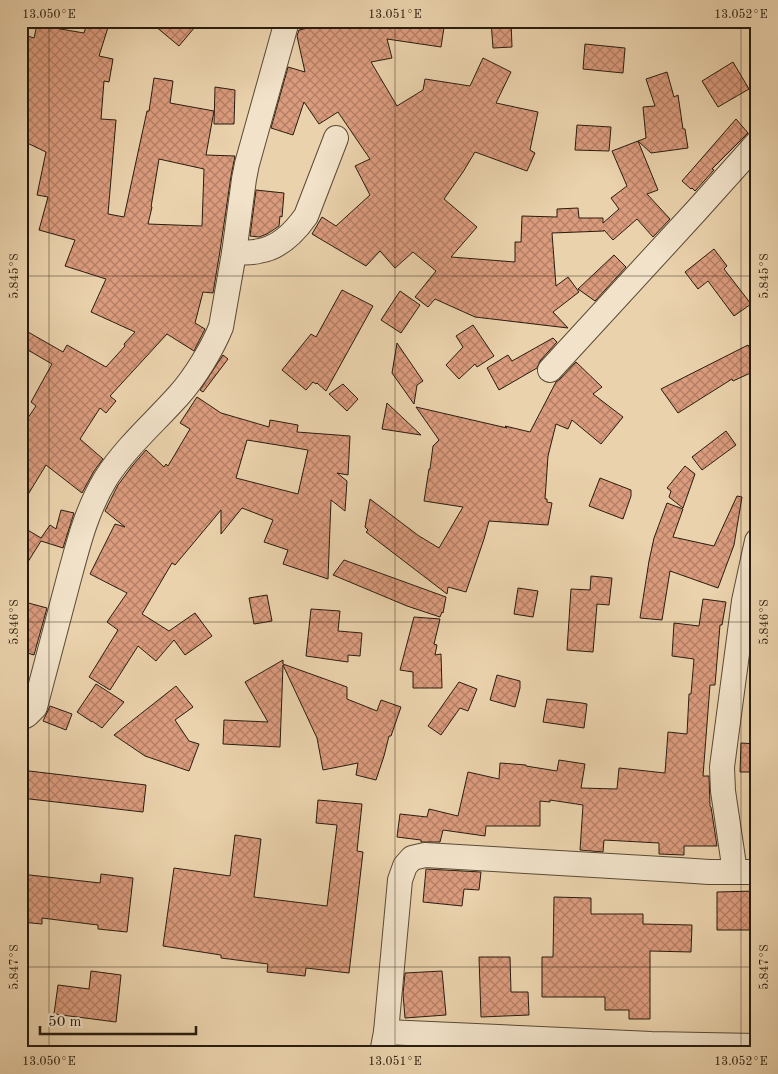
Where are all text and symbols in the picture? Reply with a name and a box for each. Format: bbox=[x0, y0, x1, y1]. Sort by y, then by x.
text: 13.050°E bbox=[22, 8, 76, 21]
text: 13.051°E bbox=[368, 8, 422, 21]
text: 13.052°E bbox=[714, 8, 768, 21]
text: 5.845°S bbox=[8, 253, 21, 299]
text: 5.845°S bbox=[758, 253, 771, 299]
text: 5.846°S bbox=[8, 599, 21, 645]
text: 5.846°S bbox=[758, 599, 771, 645]
text: 5.847°S bbox=[8, 944, 21, 990]
text: 5.847°S bbox=[758, 944, 771, 990]
scale bar bbox=[40, 1004, 196, 1036]
text: 50 m bbox=[48, 1015, 82, 1030]
text: 13.050°E bbox=[22, 1055, 76, 1068]
text: 13.051°E bbox=[368, 1055, 422, 1068]
text: 13.052°E bbox=[714, 1055, 768, 1068]

